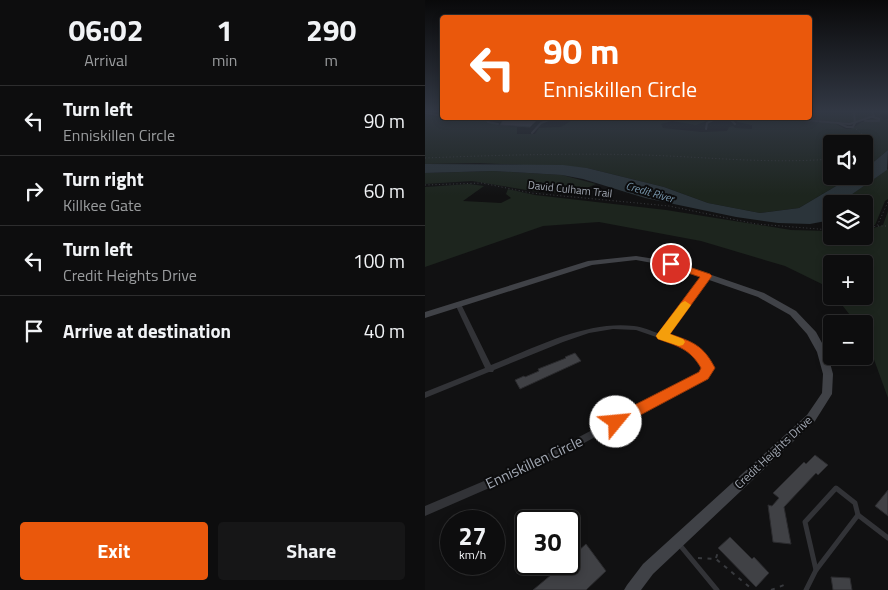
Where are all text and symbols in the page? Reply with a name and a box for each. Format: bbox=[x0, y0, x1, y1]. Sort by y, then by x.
text: 06:02 bbox=[69, 7, 143, 53]
text: 1 bbox=[216, 7, 233, 53]
text: 290 bbox=[306, 7, 356, 53]
text: 90 m bbox=[543, 24, 619, 78]
icon: left bbox=[460, 35, 525, 100]
text: Arrival bbox=[84, 48, 128, 72]
text: min bbox=[212, 48, 237, 72]
text: m bbox=[325, 48, 338, 72]
text: Enniskillen Circle bbox=[543, 72, 697, 106]
text: Turn left bbox=[63, 94, 133, 123]
text: 90 m bbox=[364, 106, 405, 135]
icon: left bbox=[20, 107, 48, 135]
text: Enniskillen Circle bbox=[63, 123, 175, 147]
map controls bbox=[823, 135, 873, 365]
button: sound bbox=[823, 135, 873, 185]
text: Turn right bbox=[63, 164, 144, 193]
text: 60 m bbox=[364, 176, 405, 205]
icon: right bbox=[20, 177, 48, 205]
street label: David Culham Trail bbox=[527, 177, 613, 201]
water label: Credit River bbox=[624, 177, 677, 207]
text: Killkee Gate bbox=[63, 193, 142, 217]
button: layers bbox=[823, 195, 873, 245]
text: Turn left bbox=[63, 234, 133, 263]
pin bbox=[650, 243, 692, 285]
text: 100 m bbox=[353, 246, 405, 275]
icon: left bbox=[20, 247, 48, 275]
icon: arrive bbox=[657, 250, 685, 278]
button: + bbox=[823, 255, 873, 305]
text: Credit Heights Drive bbox=[63, 263, 197, 287]
button: − bbox=[823, 315, 873, 365]
text: Arrive at destination bbox=[63, 316, 231, 345]
text: 40 m bbox=[364, 316, 405, 345]
icon: arrive bbox=[20, 317, 48, 345]
position arrow bbox=[589, 395, 641, 447]
street label: Credit Heights Drive bbox=[730, 411, 816, 493]
street label: Enniskillen Circle bbox=[482, 429, 586, 495]
speed limit sign: 30 bbox=[515, 510, 580, 575]
text: 27 bbox=[458, 517, 487, 555]
button: Exit bbox=[20, 522, 208, 580]
button: Share bbox=[218, 522, 405, 580]
text: km/h bbox=[459, 545, 486, 564]

